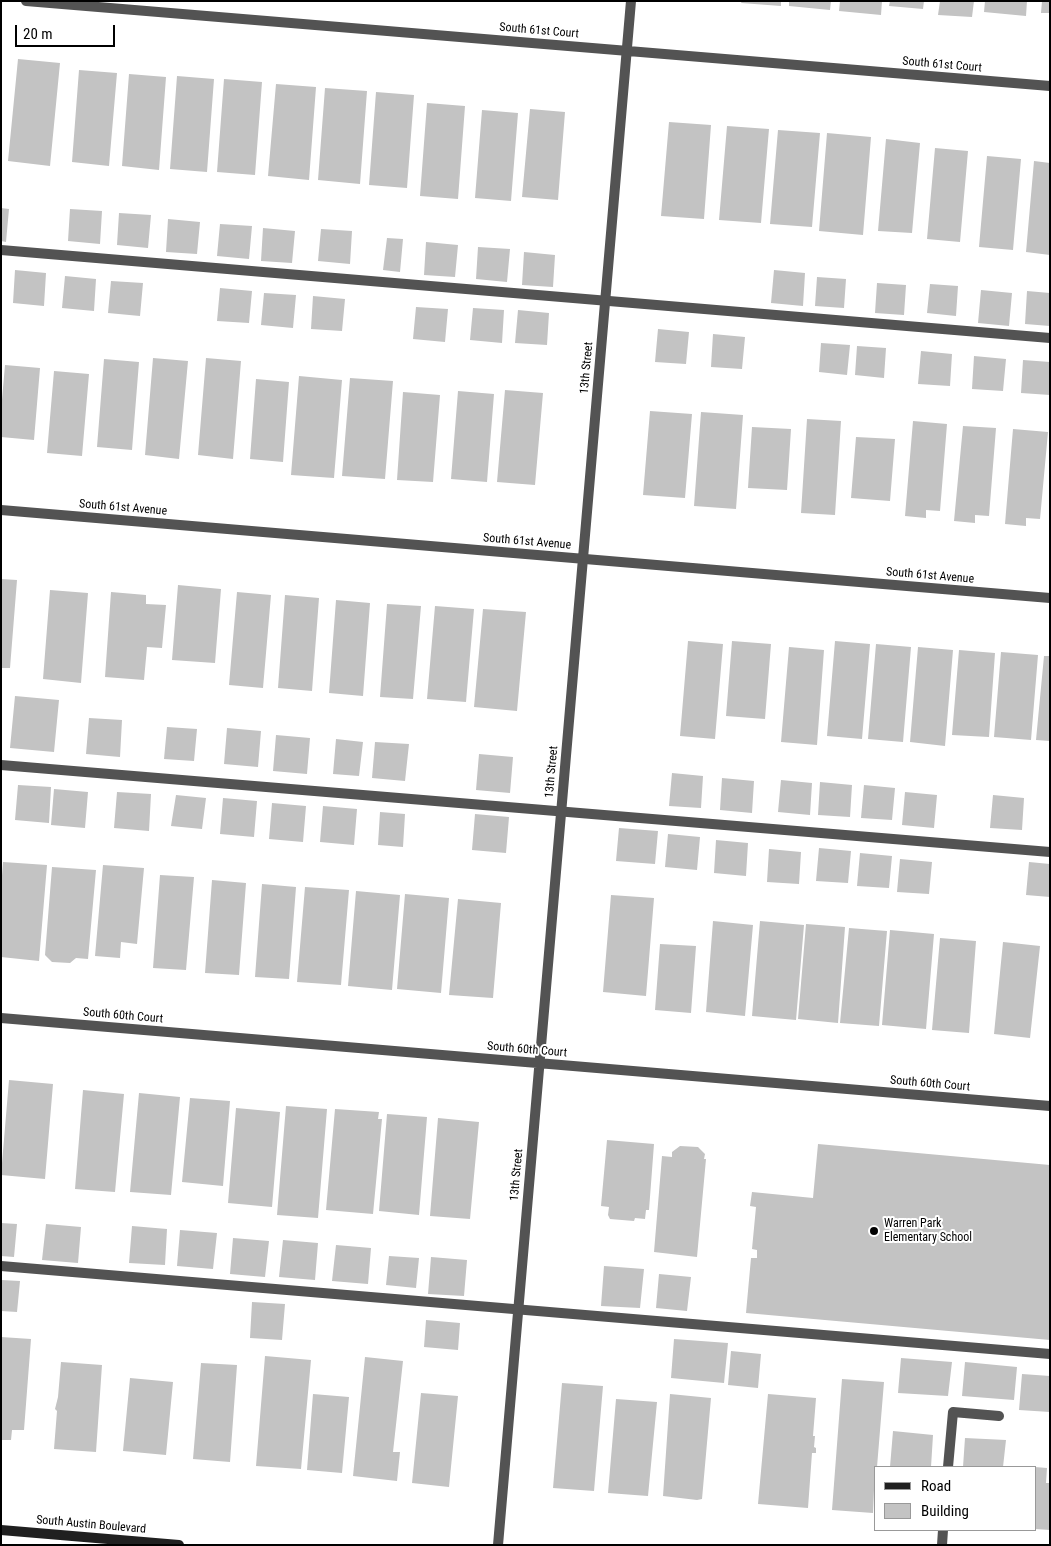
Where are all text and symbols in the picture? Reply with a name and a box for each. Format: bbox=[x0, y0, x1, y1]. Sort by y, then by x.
scale bar bbox=[18, 15, 118, 47]
street label: South 61st Court bbox=[499, 20, 579, 42]
text: 20 m bbox=[23, 25, 53, 43]
street label: South 61st Court bbox=[902, 54, 982, 76]
street label: 13th Street bbox=[578, 341, 596, 395]
street label: South 61st Avenue bbox=[78, 497, 168, 519]
street label: South 61st Avenue bbox=[482, 531, 572, 553]
street label: South 61st Avenue bbox=[885, 565, 975, 587]
street label: 13th Street bbox=[543, 745, 561, 799]
street label: South 60th Court bbox=[82, 1005, 164, 1027]
street label: South 60th Court bbox=[486, 1039, 568, 1061]
street label: South 60th Court bbox=[889, 1073, 971, 1095]
street label: 13th Street bbox=[508, 1148, 526, 1202]
place label: Warren Park Elementary School bbox=[884, 1217, 972, 1245]
marker: Warren Park Elementary School bbox=[868, 1225, 880, 1237]
legend bbox=[874, 1466, 1036, 1531]
text: Road bbox=[921, 1477, 951, 1495]
text: Building bbox=[921, 1502, 969, 1520]
street label: South Austin Boulevard bbox=[36, 1513, 146, 1537]

